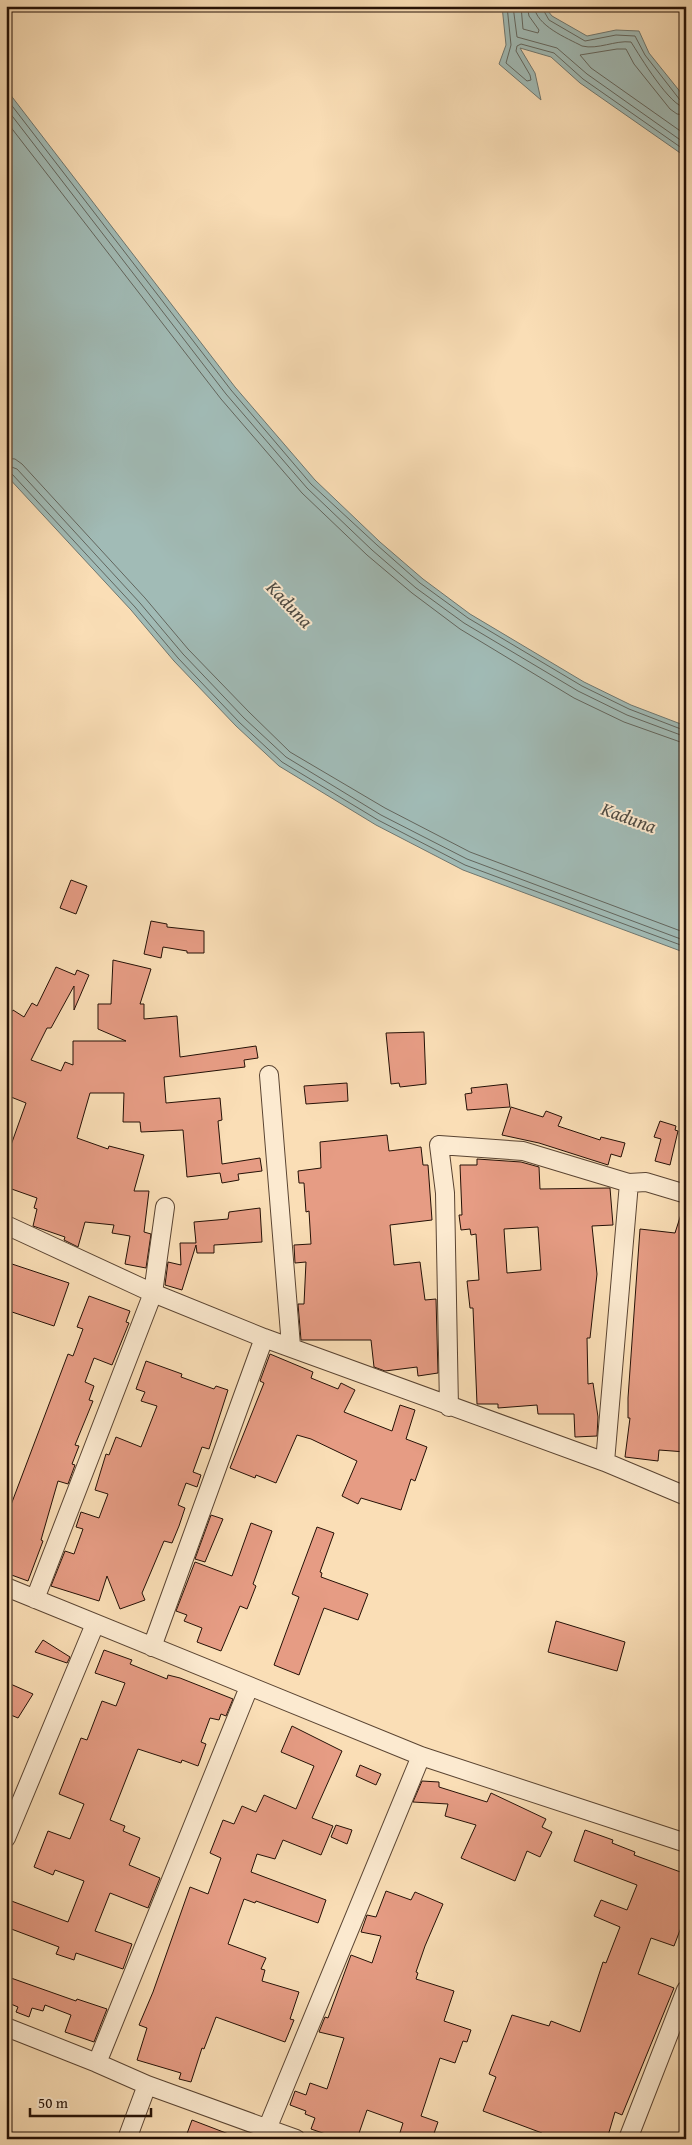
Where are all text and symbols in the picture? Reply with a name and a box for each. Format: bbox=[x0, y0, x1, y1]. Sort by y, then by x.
water label: Kaduna bbox=[260, 573, 320, 634]
water label: Kaduna bbox=[597, 794, 661, 840]
scale bar bbox=[30, 2085, 151, 2117]
text: 50 m bbox=[38, 2092, 69, 2113]

